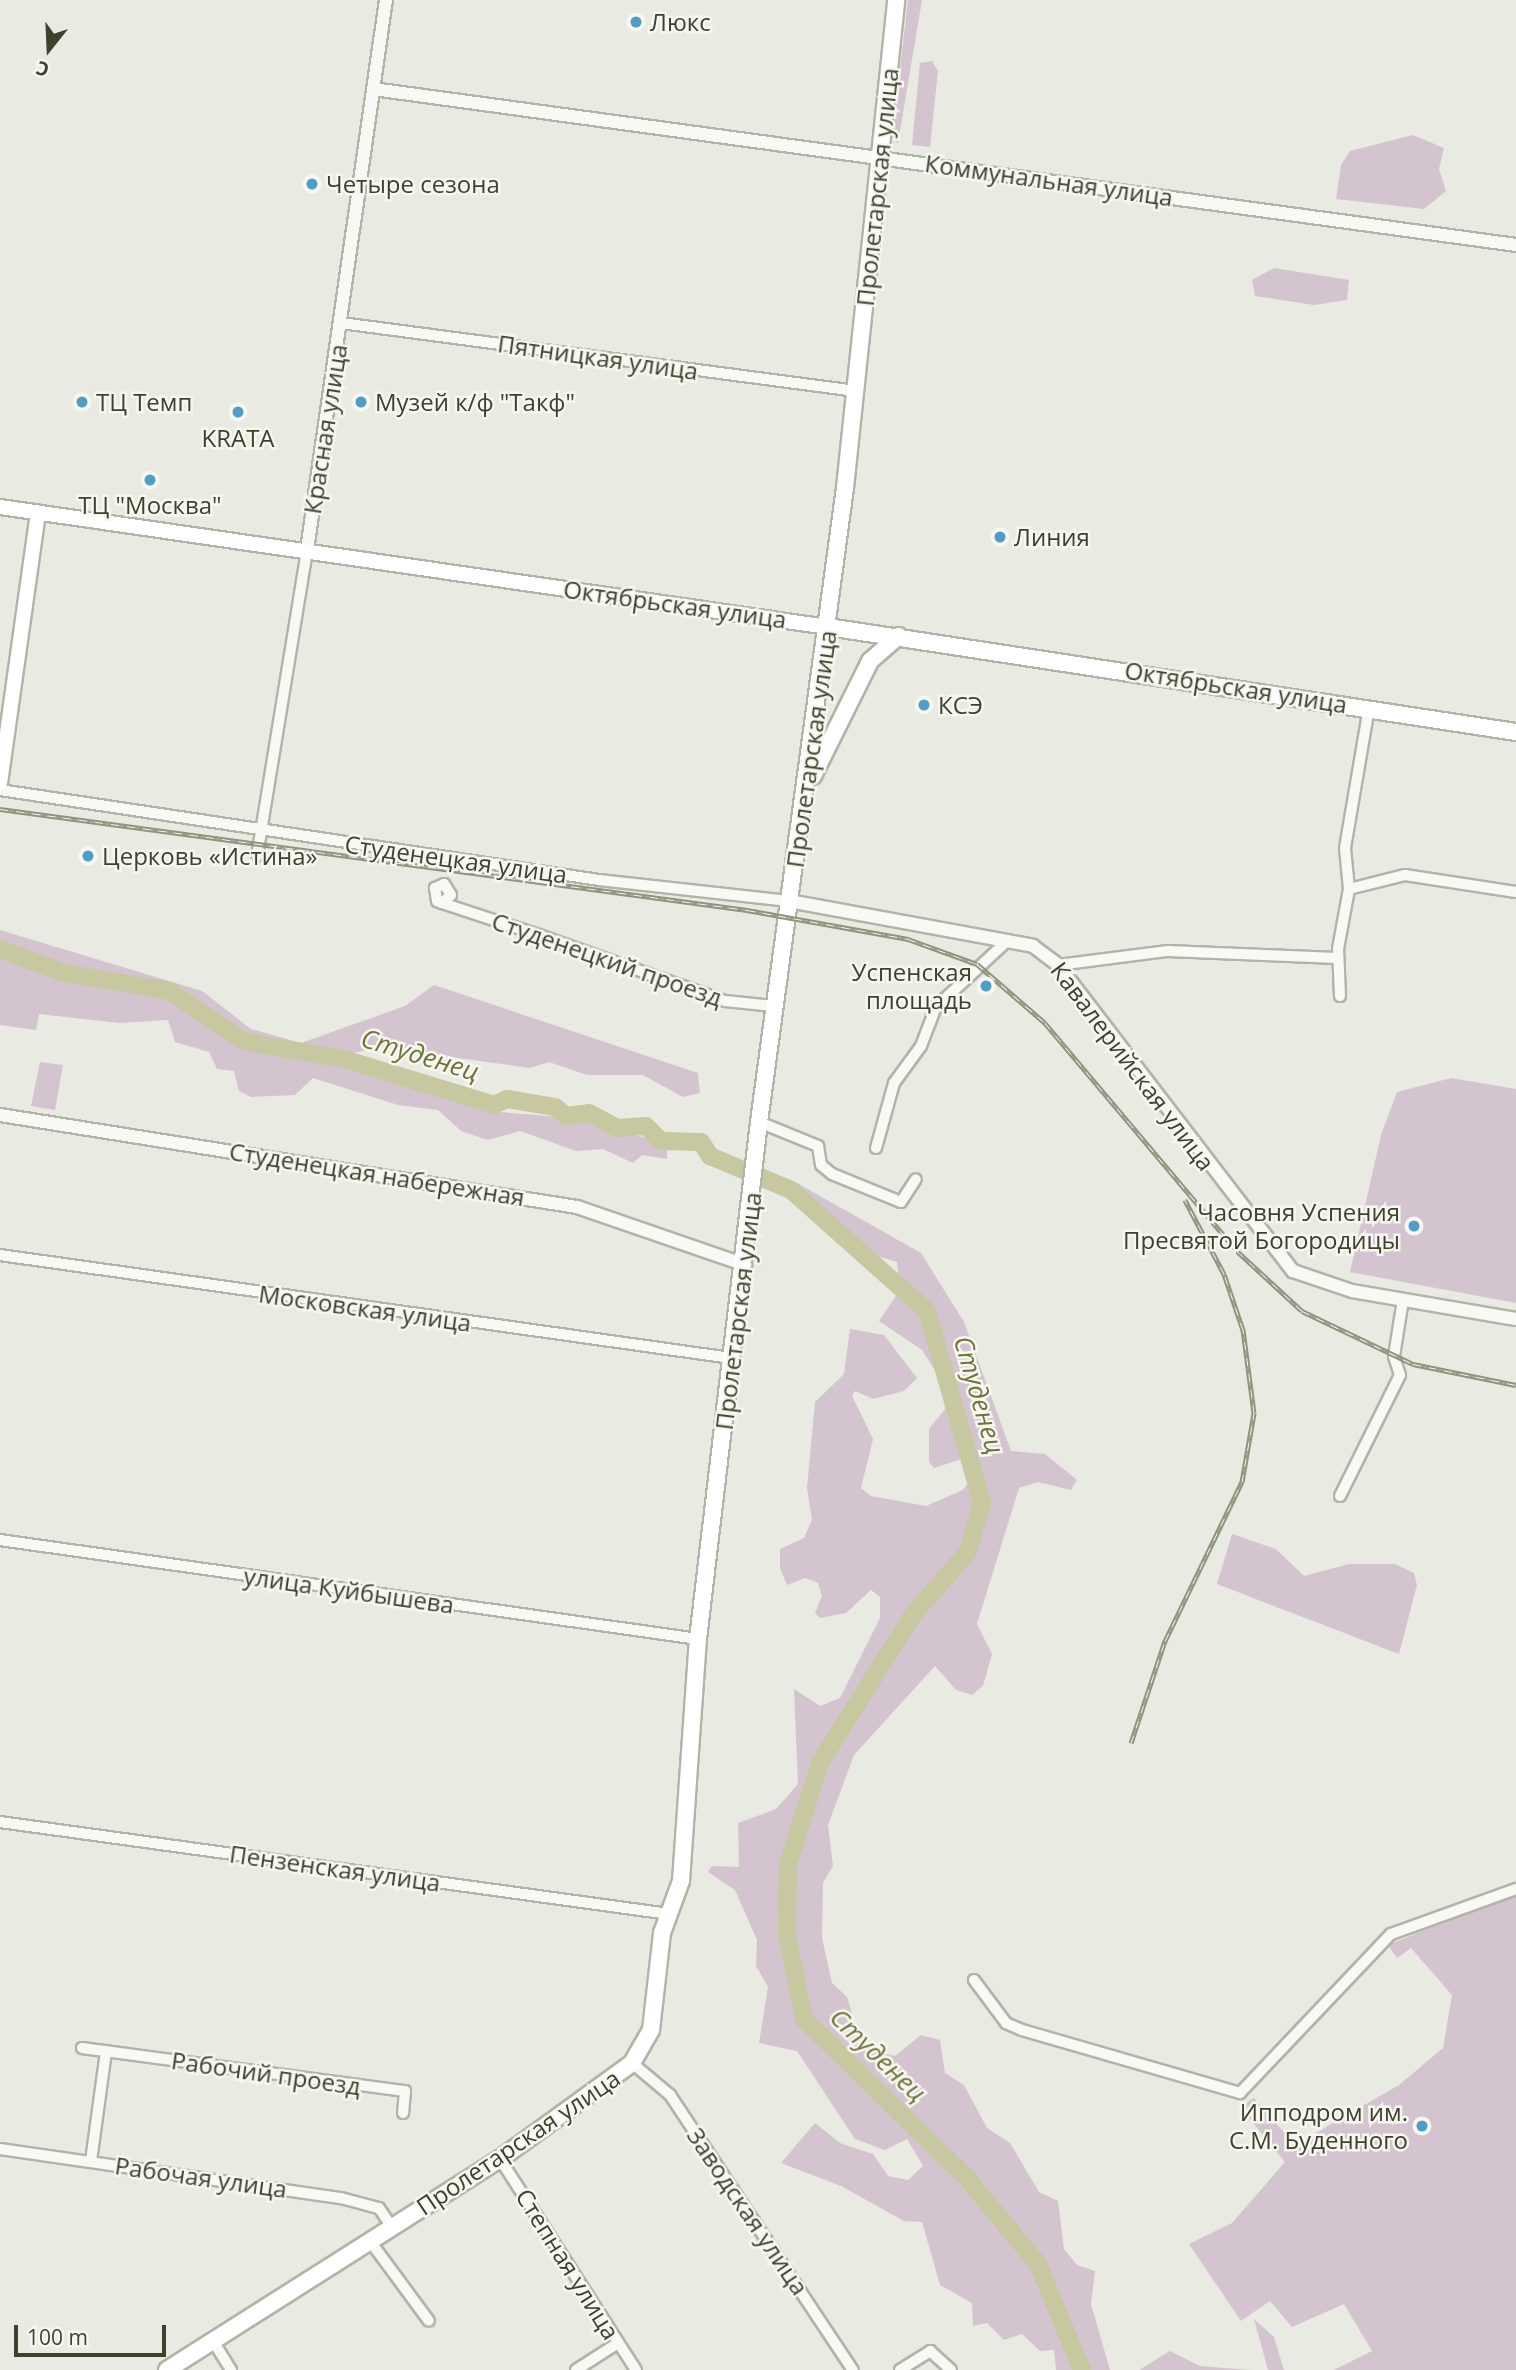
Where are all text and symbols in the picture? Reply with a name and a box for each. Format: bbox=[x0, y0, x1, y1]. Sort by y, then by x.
place label: Люкс bbox=[650, 8, 711, 36]
north arrow bbox=[14, 14, 84, 84]
marker: Люкс bbox=[628, 14, 644, 30]
text: С bbox=[33, 55, 52, 83]
street label: Пролетарская улица bbox=[850, 67, 904, 307]
street label: Коммунальная улица bbox=[923, 148, 1175, 212]
place label: Четыре сезона bbox=[326, 170, 500, 198]
marker: Четыре сезона bbox=[304, 176, 320, 192]
street label: Пятницкая улица bbox=[496, 329, 700, 385]
street label: Красная улица bbox=[297, 342, 353, 516]
place label: ТЦ Темп bbox=[96, 388, 192, 416]
place label: Музей к/ф "Такф" bbox=[375, 388, 575, 416]
marker: ТЦ Темп bbox=[74, 394, 90, 410]
marker: Музей к/ф "Такф" bbox=[353, 394, 369, 410]
marker: KRATA bbox=[230, 404, 246, 420]
place label: KRATA bbox=[201, 424, 275, 452]
marker: ТЦ "Москва" bbox=[142, 472, 158, 488]
place label: ТЦ "Москва" bbox=[78, 491, 222, 519]
place label: Линия bbox=[1014, 523, 1090, 551]
marker: Линия bbox=[992, 529, 1008, 545]
street label: Октябрьская улица bbox=[562, 574, 788, 634]
street label: Пролетарская улица bbox=[780, 629, 842, 869]
street label: Октябрьская улица bbox=[1123, 655, 1349, 719]
place label: КСЭ bbox=[938, 691, 983, 719]
marker: КСЭ bbox=[916, 697, 932, 713]
street label: Студенецкая улица bbox=[343, 829, 569, 889]
place label: Церковь «Истина» bbox=[102, 842, 317, 870]
marker: Церковь «Истина» bbox=[80, 848, 96, 864]
street label: Студенецкий проезд bbox=[488, 906, 726, 1012]
street label: Кавалерийская улица bbox=[1045, 956, 1221, 1176]
place label: Успенская площадь bbox=[852, 958, 972, 1014]
marker: Успенская площадь bbox=[978, 978, 994, 994]
water label: Студенец bbox=[357, 1022, 483, 1088]
street label: Студенецкая набережная bbox=[227, 1136, 527, 1212]
street label: Пролетарская улица bbox=[709, 1191, 767, 1431]
place label: Часовня Успения Пресвятой Богородицы bbox=[1123, 1198, 1400, 1254]
marker: Часовня Успения Пресвятой Богородицы bbox=[1406, 1218, 1422, 1234]
street label: Московская улица bbox=[257, 1279, 473, 1337]
water label: Студенец bbox=[947, 1332, 1011, 1458]
street label: улица Куйбышева bbox=[242, 1561, 456, 1619]
street label: Пензенская улица bbox=[228, 1839, 442, 1897]
water label: Студенец bbox=[823, 2002, 933, 2108]
street label: Рабочий проезд bbox=[170, 2045, 362, 2101]
street label: Пролетарская улица bbox=[411, 2063, 625, 2221]
place label: Ипподром им. С.М. Буденного bbox=[1229, 2098, 1408, 2154]
marker: Ипподром им. С.М. Буденного bbox=[1414, 2118, 1430, 2134]
street label: Заводская улица bbox=[681, 2122, 815, 2300]
street label: Рабочая улица bbox=[113, 2151, 289, 2203]
street label: Степная улица bbox=[510, 2183, 626, 2345]
scale bar bbox=[18, 2310, 170, 2354]
text: 100 m bbox=[27, 2323, 88, 2351]

